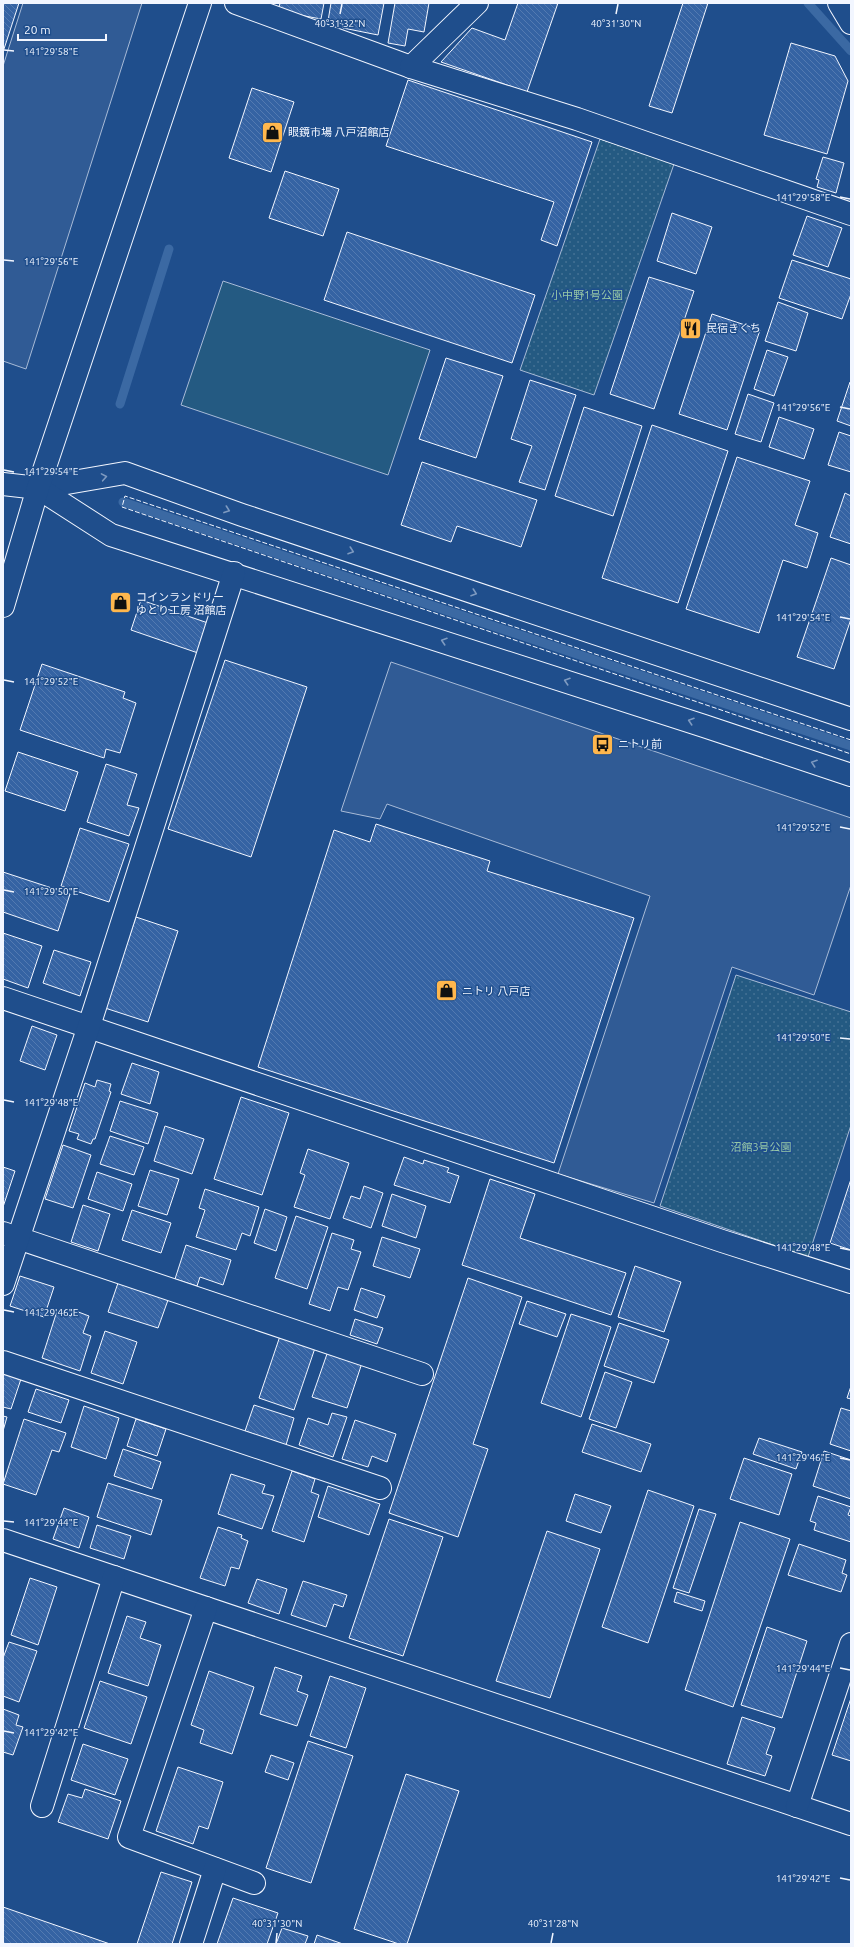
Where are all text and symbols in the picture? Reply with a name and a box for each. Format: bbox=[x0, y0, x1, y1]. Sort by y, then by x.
scale bar bbox=[18, 16, 106, 42]
text: 40°31'32"N bbox=[315, 18, 365, 29]
text: 40°31'30"N bbox=[591, 18, 641, 29]
text: 20 m bbox=[24, 23, 51, 36]
text: 141°29'58"E bbox=[24, 46, 79, 57]
shop icon: 眼鏡市場 八戸沼館店 bbox=[260, 119, 286, 145]
place label: 眼鏡市場 八戸沼館店 bbox=[288, 126, 390, 138]
text: 141°29'58"E bbox=[776, 192, 831, 203]
text: 141°29'56"E bbox=[24, 256, 79, 267]
park label: 小中野1号公園 bbox=[551, 289, 623, 301]
restaurant icon: 民宿きくち bbox=[677, 315, 703, 341]
place label: 民宿きくち bbox=[706, 322, 761, 334]
text: 141°29'56"E bbox=[776, 402, 831, 413]
text: 141°29'54"E bbox=[24, 466, 79, 477]
one-way arrow bbox=[101, 473, 107, 482]
one-way arrow bbox=[224, 505, 231, 513]
one-way arrow bbox=[347, 546, 354, 555]
one-way arrow bbox=[470, 588, 477, 596]
shop icon: コインランドリー ゆとり工房 沼館店 bbox=[107, 590, 133, 616]
place label: コインランドリー ゆとり工房 沼館店 bbox=[136, 591, 227, 616]
text: 141°29'54"E bbox=[776, 612, 831, 623]
one-way arrow bbox=[440, 637, 447, 646]
text: 141°29'52"E bbox=[24, 676, 79, 687]
one-way arrow bbox=[564, 677, 571, 686]
one-way arrow bbox=[688, 717, 695, 726]
bus stop icon: ニトリ前 bbox=[589, 731, 615, 757]
place label: ニトリ前 bbox=[618, 738, 662, 750]
one-way arrow bbox=[811, 759, 818, 767]
text: 141°29'52"E bbox=[776, 822, 831, 833]
text: 141°29'50"E bbox=[24, 886, 79, 897]
shop icon: ニトリ 八戸店 bbox=[434, 978, 460, 1004]
place label: ニトリ 八戸店 bbox=[462, 985, 531, 997]
text: 141°29'50"E bbox=[776, 1032, 831, 1043]
text: 141°29'48"E bbox=[24, 1097, 79, 1108]
park label: 沼館3号公園 bbox=[730, 1141, 792, 1153]
text: 141°29'48"E bbox=[776, 1242, 831, 1253]
text: 141°29'46"E bbox=[24, 1307, 79, 1318]
text: 141°29'46"E bbox=[776, 1452, 831, 1463]
text: 141°29'44"E bbox=[24, 1517, 79, 1528]
text: 141°29'44"E bbox=[776, 1663, 831, 1674]
text: 141°29'42"E bbox=[24, 1727, 79, 1738]
text: 141°29'42"E bbox=[776, 1873, 831, 1884]
text: 40°31'30"N bbox=[252, 1918, 302, 1929]
text: 40°31'28"N bbox=[528, 1918, 578, 1929]

